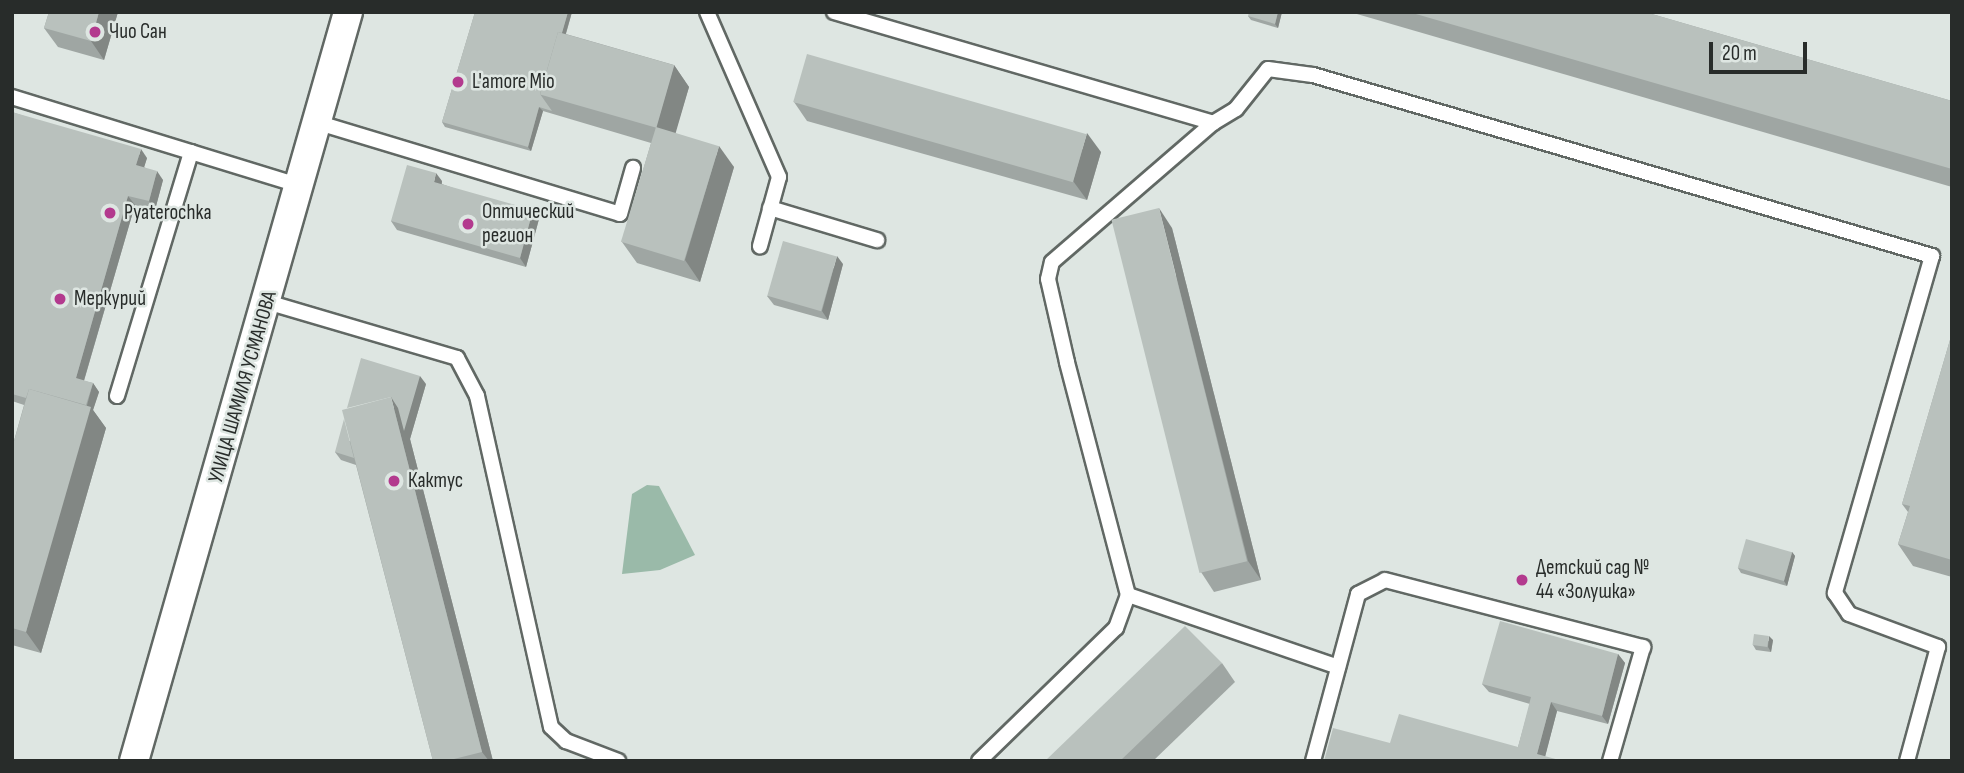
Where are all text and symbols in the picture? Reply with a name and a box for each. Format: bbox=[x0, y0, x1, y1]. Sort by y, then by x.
place label: Чио Сан bbox=[109, 19, 167, 45]
marker: Чио Сан bbox=[87, 24, 103, 40]
scale bar bbox=[1712, 28, 1810, 72]
text: 20 m bbox=[1722, 41, 1757, 66]
place label: L'amore Mio bbox=[472, 69, 555, 95]
marker: L'amore Mio bbox=[450, 74, 466, 90]
place label: Оптический регион bbox=[482, 199, 574, 249]
place label: Pyaterochka bbox=[124, 200, 212, 226]
marker: Pyaterochka bbox=[102, 205, 118, 221]
marker: Оптический регион bbox=[460, 216, 476, 232]
place label: Меркурий bbox=[74, 286, 146, 312]
street label: УЛИЦА ШАМИЛЯ УСМАНОВА bbox=[204, 288, 282, 486]
marker: Меркурий bbox=[52, 291, 68, 307]
place label: Кактус bbox=[408, 468, 463, 494]
marker: Кактус bbox=[386, 473, 402, 489]
place label: Детский сад № 44 «Золушка» bbox=[1536, 555, 1649, 605]
marker: Детский сад № 44 «Золушка» bbox=[1514, 572, 1530, 588]

